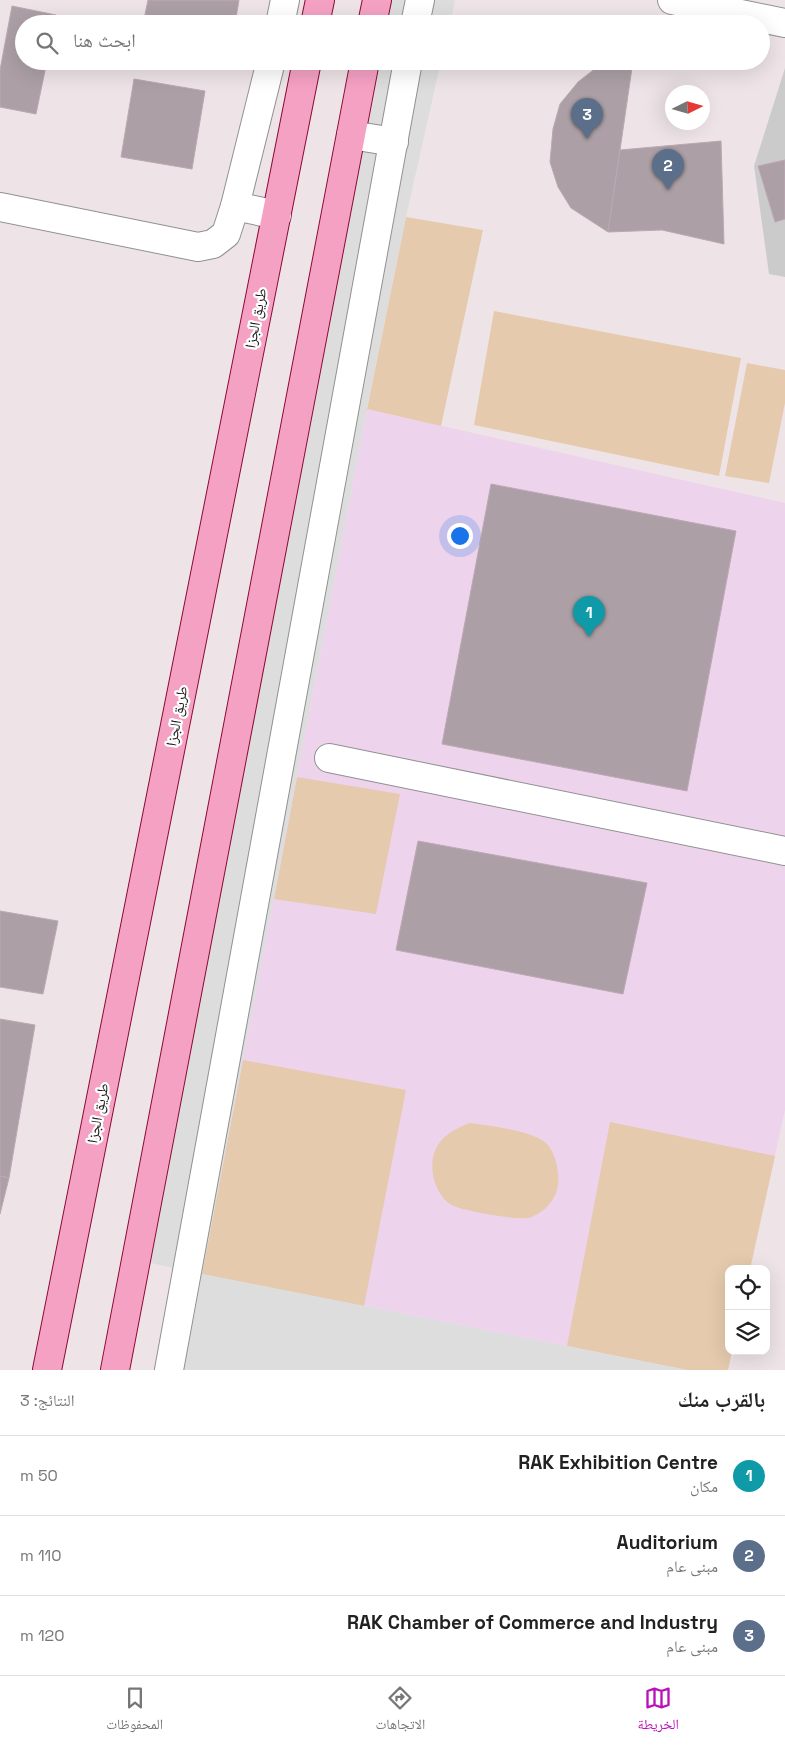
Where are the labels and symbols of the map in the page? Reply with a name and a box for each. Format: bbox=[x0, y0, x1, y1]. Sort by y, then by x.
north arrow bbox=[665, 85, 710, 130]
pin: 3 bbox=[571, 98, 603, 139]
pin: 2 bbox=[652, 149, 684, 190]
street label: طريق الجزا bbox=[240, 286, 272, 350]
your location bbox=[447, 523, 473, 549]
pin: 1 bbox=[573, 596, 605, 637]
street label: طريق الجزا bbox=[161, 684, 193, 748]
street label: طريق الجزا bbox=[82, 1081, 114, 1145]

